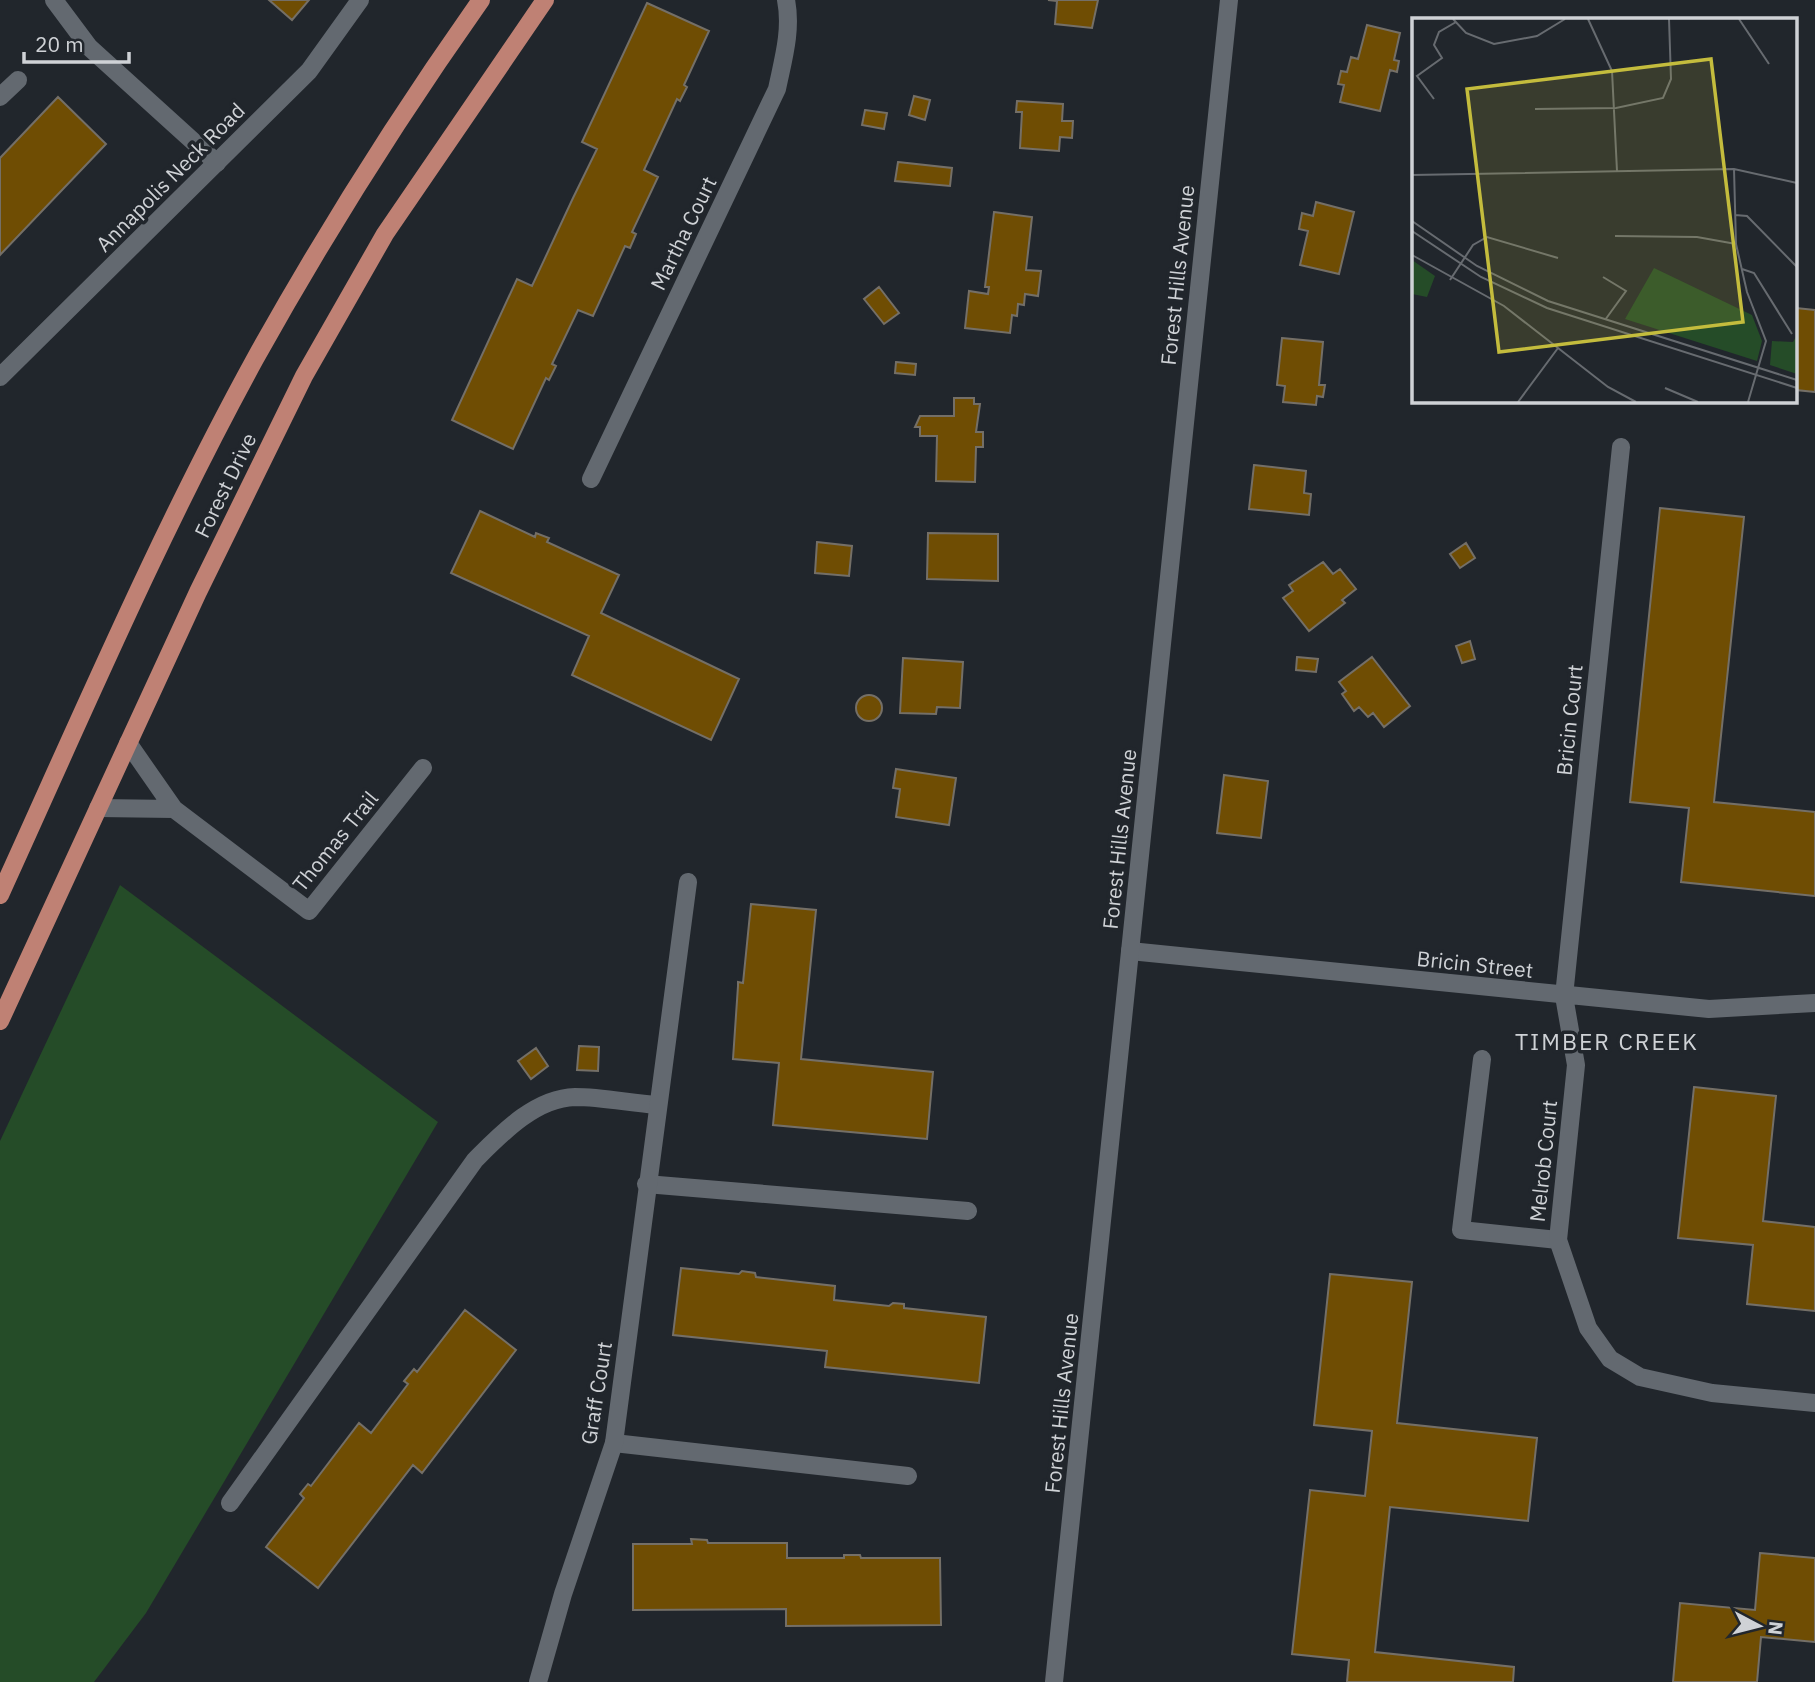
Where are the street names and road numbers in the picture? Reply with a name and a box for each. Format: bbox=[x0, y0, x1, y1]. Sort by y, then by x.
street label: Annapolis Neck Road bbox=[89, 96, 251, 258]
street label: Martha Court bbox=[643, 171, 723, 295]
street label: Forest Hills Avenue bbox=[1154, 183, 1200, 367]
street label: Forest Drive bbox=[188, 428, 262, 542]
street label: Bricin Court bbox=[1549, 663, 1589, 777]
street label: Forest Hills Avenue bbox=[1096, 747, 1142, 931]
street label: Thomas Trail bbox=[286, 785, 384, 897]
street label: Bricin Street bbox=[1415, 944, 1535, 984]
street label: Melrob Court bbox=[1523, 1099, 1563, 1223]
street label: Forest Hills Avenue bbox=[1038, 1311, 1084, 1495]
street label: Graff Court bbox=[574, 1340, 618, 1446]

